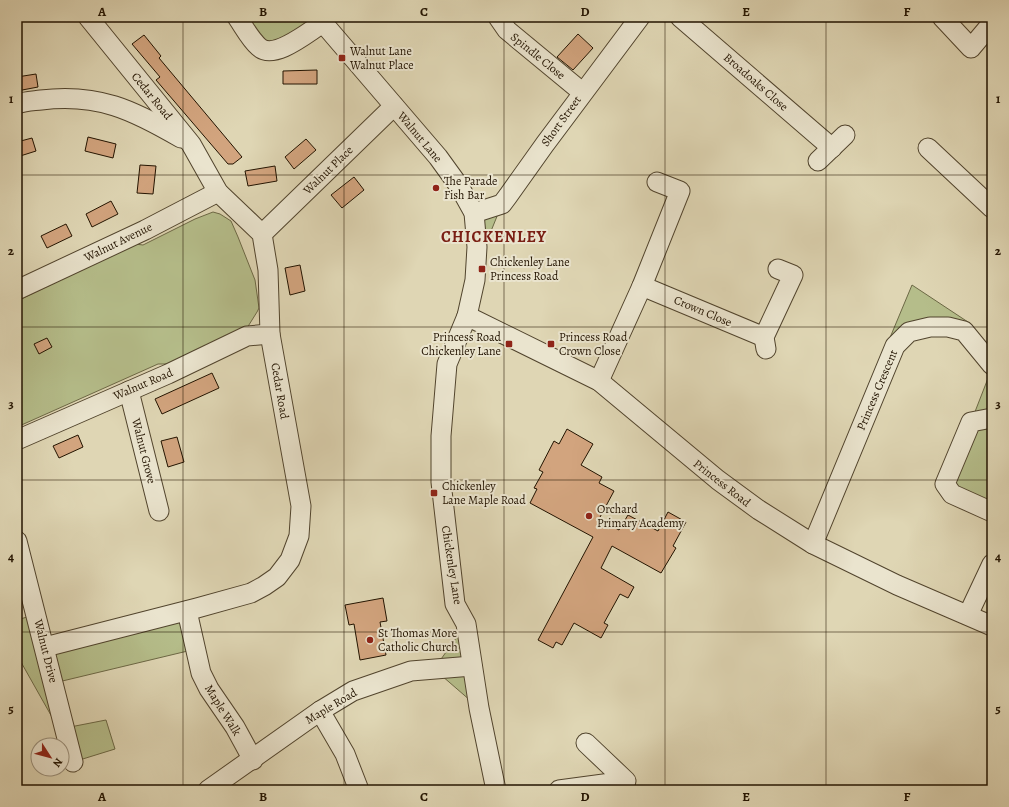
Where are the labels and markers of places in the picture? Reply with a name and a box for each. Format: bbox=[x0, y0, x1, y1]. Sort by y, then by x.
place label: Walnut Lane Walnut Place bbox=[349, 43, 414, 73]
marker: Walnut Lane Walnut Place bbox=[337, 53, 347, 63]
place label: The Parade Fish Bar bbox=[444, 173, 498, 203]
marker: The Parade Fish Bar bbox=[431, 183, 441, 193]
place label: Chickenley Lane Princess Road bbox=[490, 254, 570, 284]
marker: Chickenley Lane Princess Road bbox=[477, 264, 487, 274]
place label: Princess Road Chickenley Lane bbox=[421, 329, 502, 359]
place label: Princess Road Crown Close bbox=[559, 329, 628, 359]
marker: Princess Road Chickenley Lane bbox=[504, 339, 514, 349]
marker: Princess Road Crown Close bbox=[546, 339, 556, 349]
place label: Chickenley Lane Maple Road bbox=[442, 478, 526, 508]
marker: Chickenley Lane Maple Road bbox=[429, 488, 439, 498]
place label: Orchard Primary Academy bbox=[597, 501, 685, 531]
marker: Orchard Primary Academy bbox=[584, 511, 594, 521]
place label: St Thomas More Catholic Church bbox=[378, 625, 458, 655]
marker: St Thomas More Catholic Church bbox=[365, 635, 375, 645]

